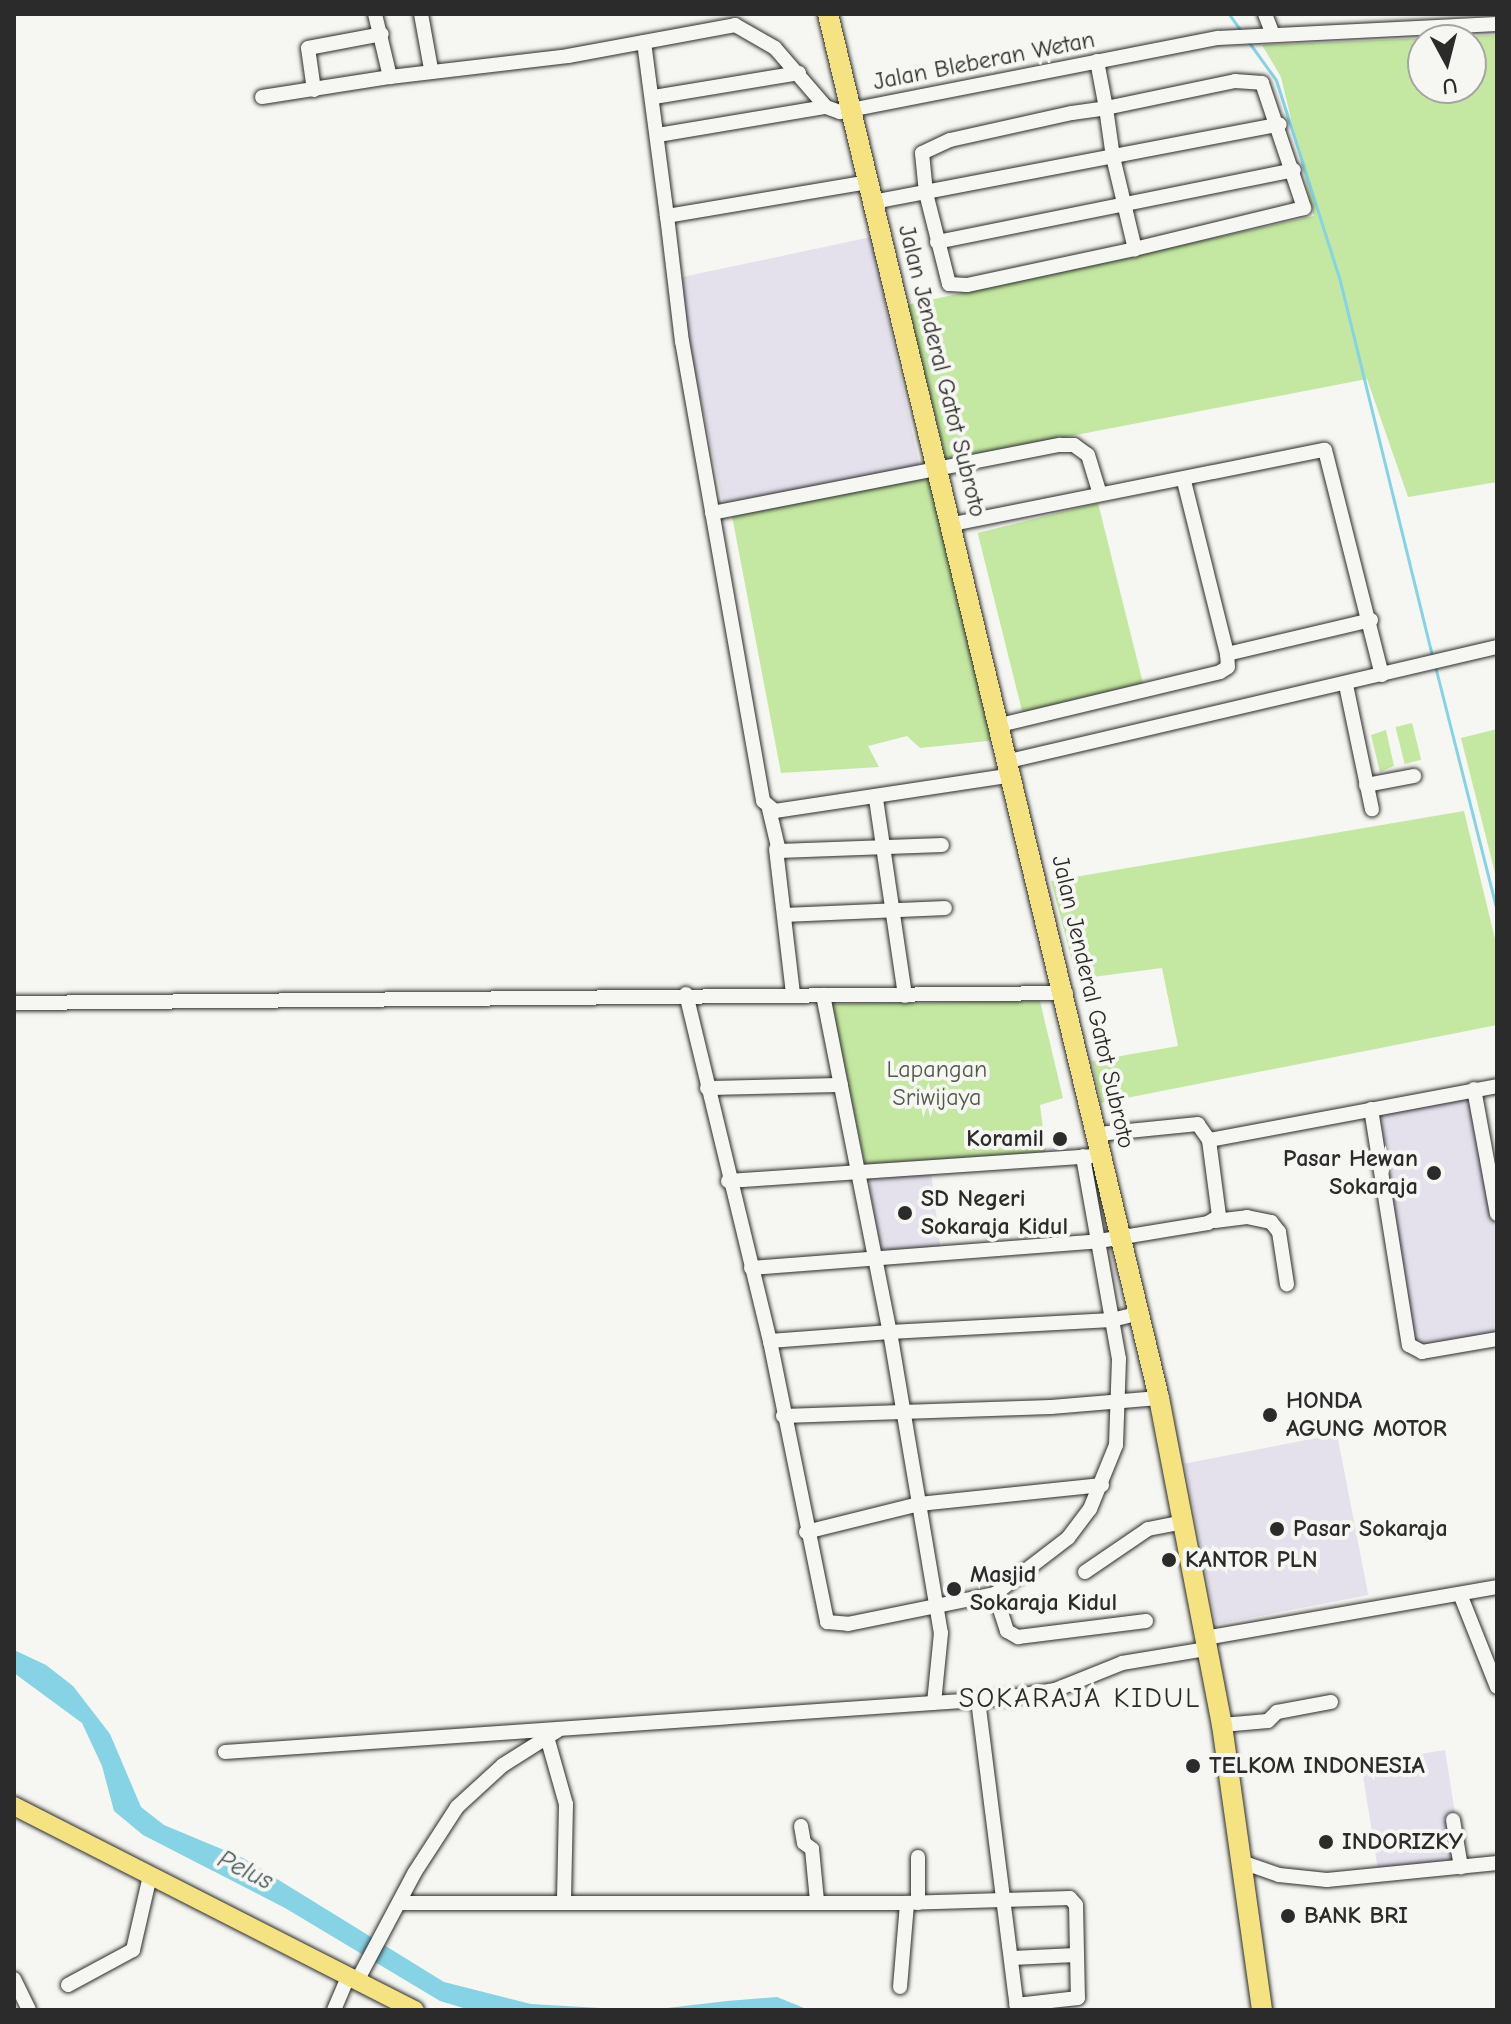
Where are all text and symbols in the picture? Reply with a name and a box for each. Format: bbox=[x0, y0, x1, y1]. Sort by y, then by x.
north arrow bbox=[1407, 24, 1487, 104]
street label: Jalan Bleberan Wetan bbox=[871, 25, 1097, 97]
text: U bbox=[1441, 72, 1459, 100]
street label: Jalan Jenderal Gatot Subroto bbox=[892, 222, 992, 520]
street label: Jalan Jenderal Gatot Subroto bbox=[1045, 853, 1141, 1151]
park label: Lapangan Sriwijaya bbox=[887, 1056, 987, 1112]
place label: Koramil bbox=[966, 1125, 1044, 1153]
marker: Koramil bbox=[1051, 1130, 1069, 1148]
place label: Pasar Hewan Sokaraja bbox=[1283, 1145, 1418, 1201]
marker: Pasar Hewan Sokaraja bbox=[1425, 1164, 1443, 1182]
place label: SD Negeri Sokaraja Kidul bbox=[921, 1185, 1068, 1241]
marker: SD Negeri Sokaraja Kidul bbox=[896, 1204, 914, 1222]
place label: HONDA AGUNG MOTOR bbox=[1286, 1387, 1447, 1443]
marker: HONDA AGUNG MOTOR bbox=[1261, 1406, 1279, 1424]
place label: Pasar Sokaraja bbox=[1293, 1515, 1448, 1543]
marker: Pasar Sokaraja bbox=[1268, 1520, 1286, 1538]
place label: KANTOR PLN bbox=[1185, 1546, 1318, 1574]
marker: KANTOR PLN bbox=[1160, 1551, 1178, 1569]
place label: Masjid Sokaraja Kidul bbox=[970, 1561, 1117, 1617]
marker: Masjid Sokaraja Kidul bbox=[945, 1580, 963, 1598]
district label: SOKARAJA KIDUL bbox=[959, 1681, 1201, 1715]
place label: TELKOM INDONESIA bbox=[1209, 1752, 1425, 1780]
marker: TELKOM INDONESIA bbox=[1184, 1757, 1202, 1775]
place label: INDORIZKY bbox=[1342, 1828, 1463, 1856]
marker: INDORIZKY bbox=[1317, 1833, 1335, 1851]
water label: Pelus bbox=[212, 1844, 278, 1898]
place label: BANK BRI bbox=[1304, 1902, 1408, 1930]
marker: BANK BRI bbox=[1279, 1907, 1297, 1925]

